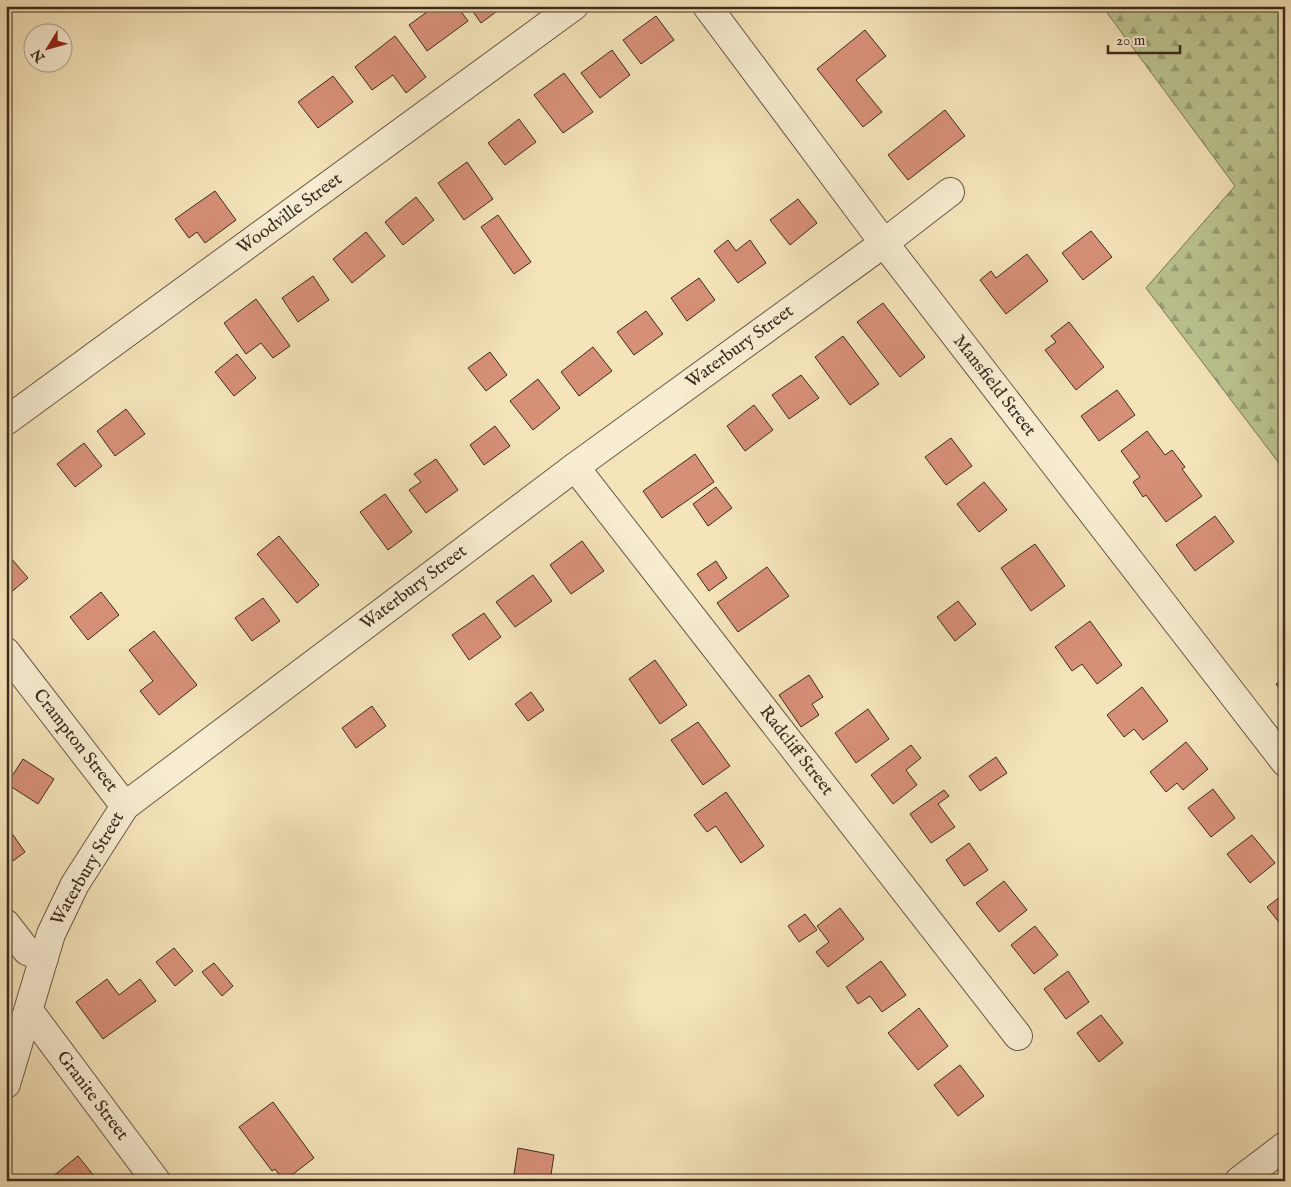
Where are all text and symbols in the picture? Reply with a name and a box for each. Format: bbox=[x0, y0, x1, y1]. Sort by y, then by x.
north arrow bbox=[22, 22, 72, 72]
scale bar bbox=[1108, 22, 1181, 54]
text: 20 m bbox=[1116, 31, 1146, 50]
text: N bbox=[28, 45, 50, 66]
street label: Woodville Street bbox=[233, 168, 347, 260]
street label: Waterbury Street bbox=[682, 300, 798, 394]
street label: Mansfield Street bbox=[947, 331, 1041, 441]
street label: Waterbury Street bbox=[356, 540, 472, 636]
street label: Crampton Street bbox=[28, 685, 122, 797]
street label: Radcliff Street bbox=[754, 701, 838, 801]
street label: Waterbury Street bbox=[46, 808, 130, 930]
street label: Granite Street bbox=[51, 1047, 133, 1145]

